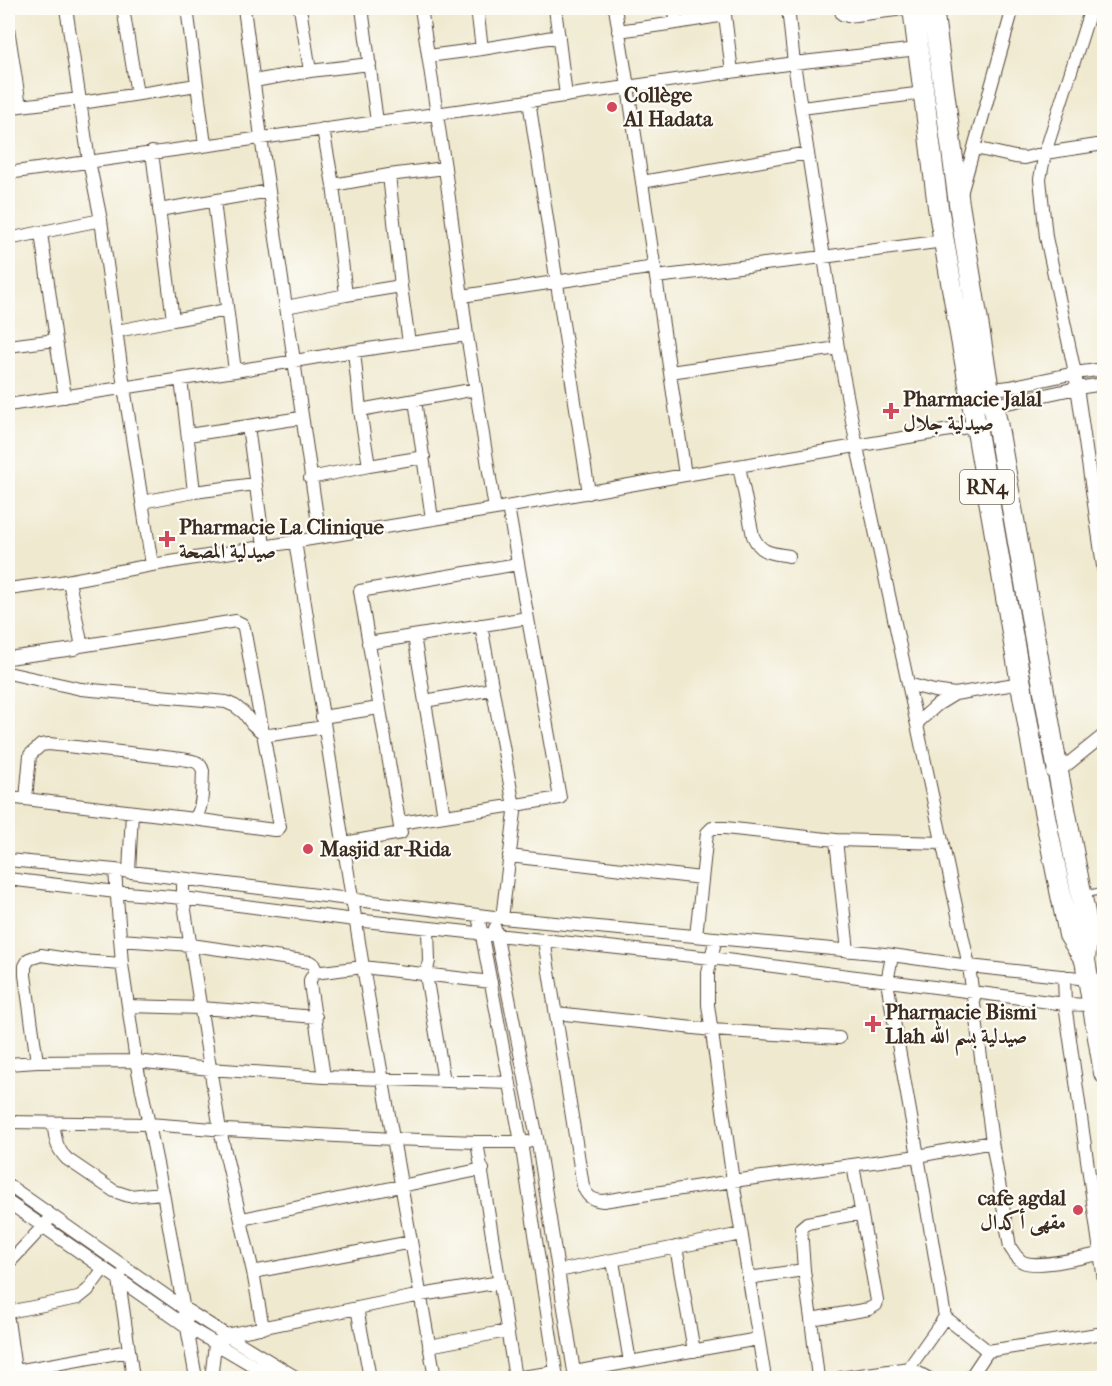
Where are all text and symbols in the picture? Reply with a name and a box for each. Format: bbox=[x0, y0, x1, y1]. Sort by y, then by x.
place label: Collège Al Hadata bbox=[622, 83, 714, 131]
marker: Collège Al Hadata bbox=[605, 100, 619, 114]
place label: Pharmacie Jalal صيدلية جلال bbox=[903, 387, 1042, 435]
marker: Pharmacie Jalal صيدلية جلال bbox=[884, 404, 898, 418]
road number: RN4 bbox=[960, 470, 1014, 504]
place label: Pharmacie La Clinique صيدلية المصحة bbox=[179, 515, 384, 563]
marker: Pharmacie La Clinique صيدلية المصحة bbox=[160, 532, 174, 546]
place label: Masjid ar-Rida bbox=[319, 837, 452, 861]
marker: Masjid ar-Rida bbox=[301, 842, 315, 856]
place label: Pharmacie Bismi Llah صيدلية بسم الله bbox=[885, 1000, 1038, 1056]
marker: Pharmacie Bismi Llah صيدلية بسم الله bbox=[866, 1017, 880, 1031]
place label: cafe agdal مقهى أكدال bbox=[978, 1186, 1066, 1236]
marker: cafe agdal مقهى أكدال bbox=[1071, 1203, 1085, 1217]

